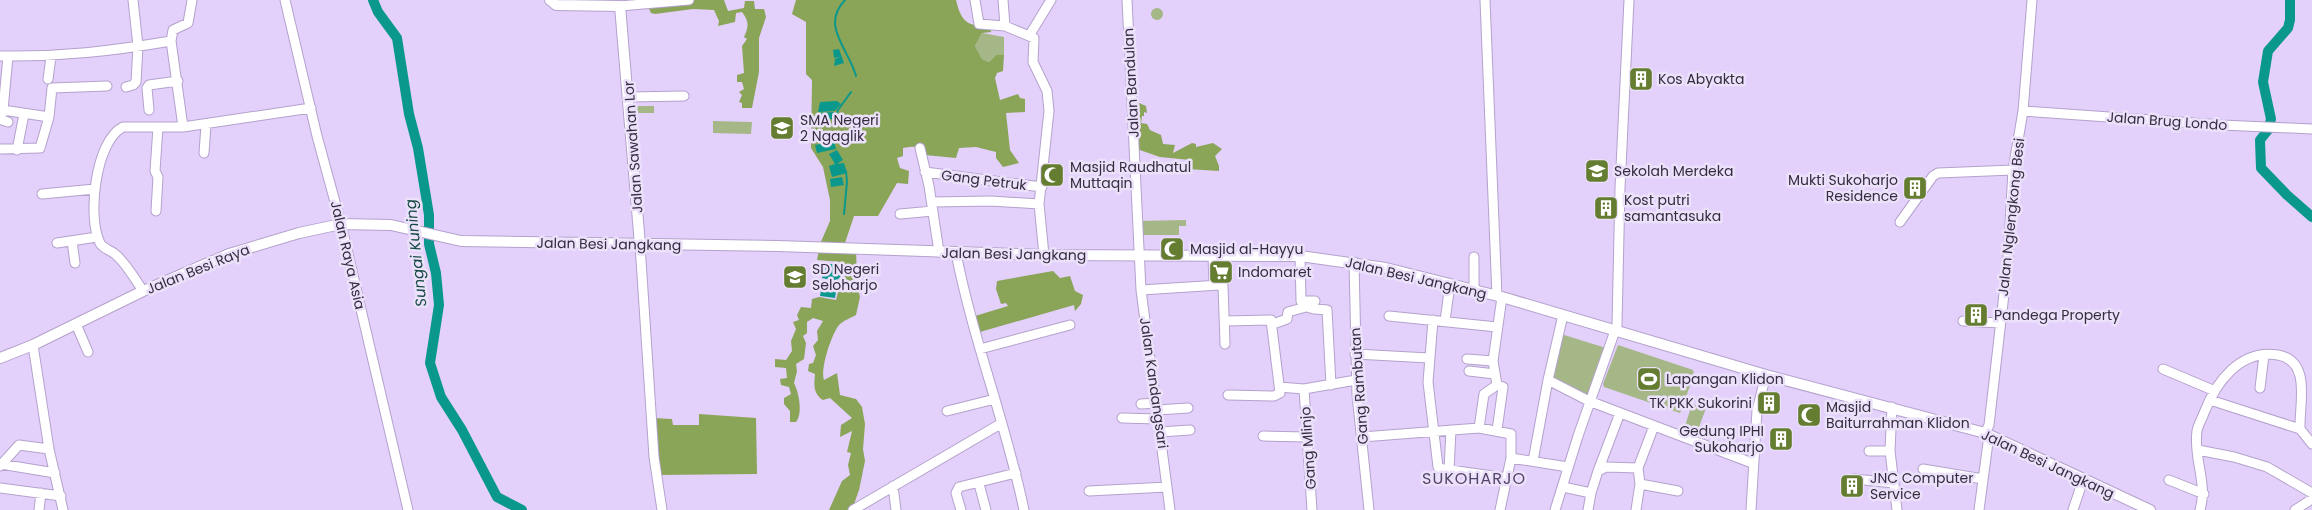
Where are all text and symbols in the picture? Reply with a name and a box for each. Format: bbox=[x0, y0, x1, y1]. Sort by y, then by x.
street label: Jalan Bandulan bbox=[1118, 28, 1144, 138]
building icon: Kos Abyakta bbox=[1628, 66, 1654, 92]
place label: Kos Abyakta bbox=[1658, 69, 1744, 89]
street label: Jalan Sawahan Lor bbox=[618, 80, 648, 214]
street label: Jalan Brug Londo bbox=[2106, 107, 2228, 135]
place label: SMA Negeri 2 Ngaglik bbox=[800, 110, 879, 146]
school or university icon: SMA Negeri 2 Ngaglik bbox=[769, 115, 795, 141]
street label: Jalan Nglengkong Besi bbox=[1993, 137, 2029, 297]
place label: Masjid Raudhatul Muttaqin bbox=[1070, 157, 1191, 193]
school or university icon: Sekolah Merdeka bbox=[1584, 158, 1610, 184]
place label: Sekolah Merdeka bbox=[1614, 161, 1733, 181]
mosque icon: Masjid Raudhatul Muttaqin bbox=[1039, 162, 1065, 188]
street label: Gang Petruk bbox=[940, 165, 1029, 195]
place label: Mukti Sukoharjo Residence bbox=[1788, 170, 1898, 206]
building icon: Mukti Sukoharjo Residence bbox=[1902, 175, 1928, 201]
place label: Kost putri samantasuka bbox=[1624, 190, 1721, 226]
building icon: Kost putri samantasuka bbox=[1593, 195, 1619, 221]
water label: Sungai Kuning bbox=[399, 198, 432, 308]
street label: Jalan Raya Asia bbox=[326, 199, 370, 311]
street label: Jalan Besi Jangkang bbox=[537, 233, 681, 255]
mosque icon: Masjid al-Hayyu bbox=[1159, 236, 1185, 262]
street label: Jalan Besi Raya bbox=[143, 239, 253, 299]
place label: Masjid al-Hayyu bbox=[1190, 239, 1303, 259]
street label: Jalan Besi Jangkang bbox=[942, 243, 1086, 265]
street label: Jalan Besi Jangkang bbox=[1343, 252, 1489, 304]
place label: SD Negeri Seloharjo bbox=[812, 259, 879, 295]
supermarket icon: Indomaret bbox=[1208, 259, 1234, 285]
place label: Indomaret bbox=[1238, 262, 1312, 282]
school or university icon: SD Negeri Seloharjo bbox=[782, 264, 808, 290]
building icon: Pandega Property bbox=[1963, 302, 1989, 328]
place label: Pandega Property bbox=[1994, 305, 2120, 325]
street label: Jalan Kandangsari bbox=[1135, 316, 1173, 450]
street label: Gang Rambutan bbox=[1345, 327, 1373, 445]
sports icon: Lapangan Klidon bbox=[1636, 366, 1662, 392]
place label: Lapangan Klidon bbox=[1666, 369, 1784, 389]
building icon: TK PKK Sukorini bbox=[1756, 390, 1782, 416]
place label: TK PKK Sukorini bbox=[1649, 393, 1752, 413]
place label: Masjid Baiturrahman Klidon bbox=[1826, 397, 1970, 433]
mosque icon: Masjid Baiturrahman Klidon bbox=[1796, 402, 1822, 428]
street label: Gang Mlinjo bbox=[1295, 406, 1321, 490]
place label: Gedung IPHI Sukoharjo bbox=[1679, 421, 1764, 457]
street label: Jalan Besi Jangkang bbox=[1978, 424, 2118, 504]
building icon: Gedung IPHI Sukoharjo bbox=[1768, 426, 1794, 452]
district label: SUKOHARJO bbox=[1422, 467, 1526, 490]
place label: JNC Computer Service bbox=[1870, 468, 1973, 504]
building icon: JNC Computer Service bbox=[1839, 473, 1865, 499]

